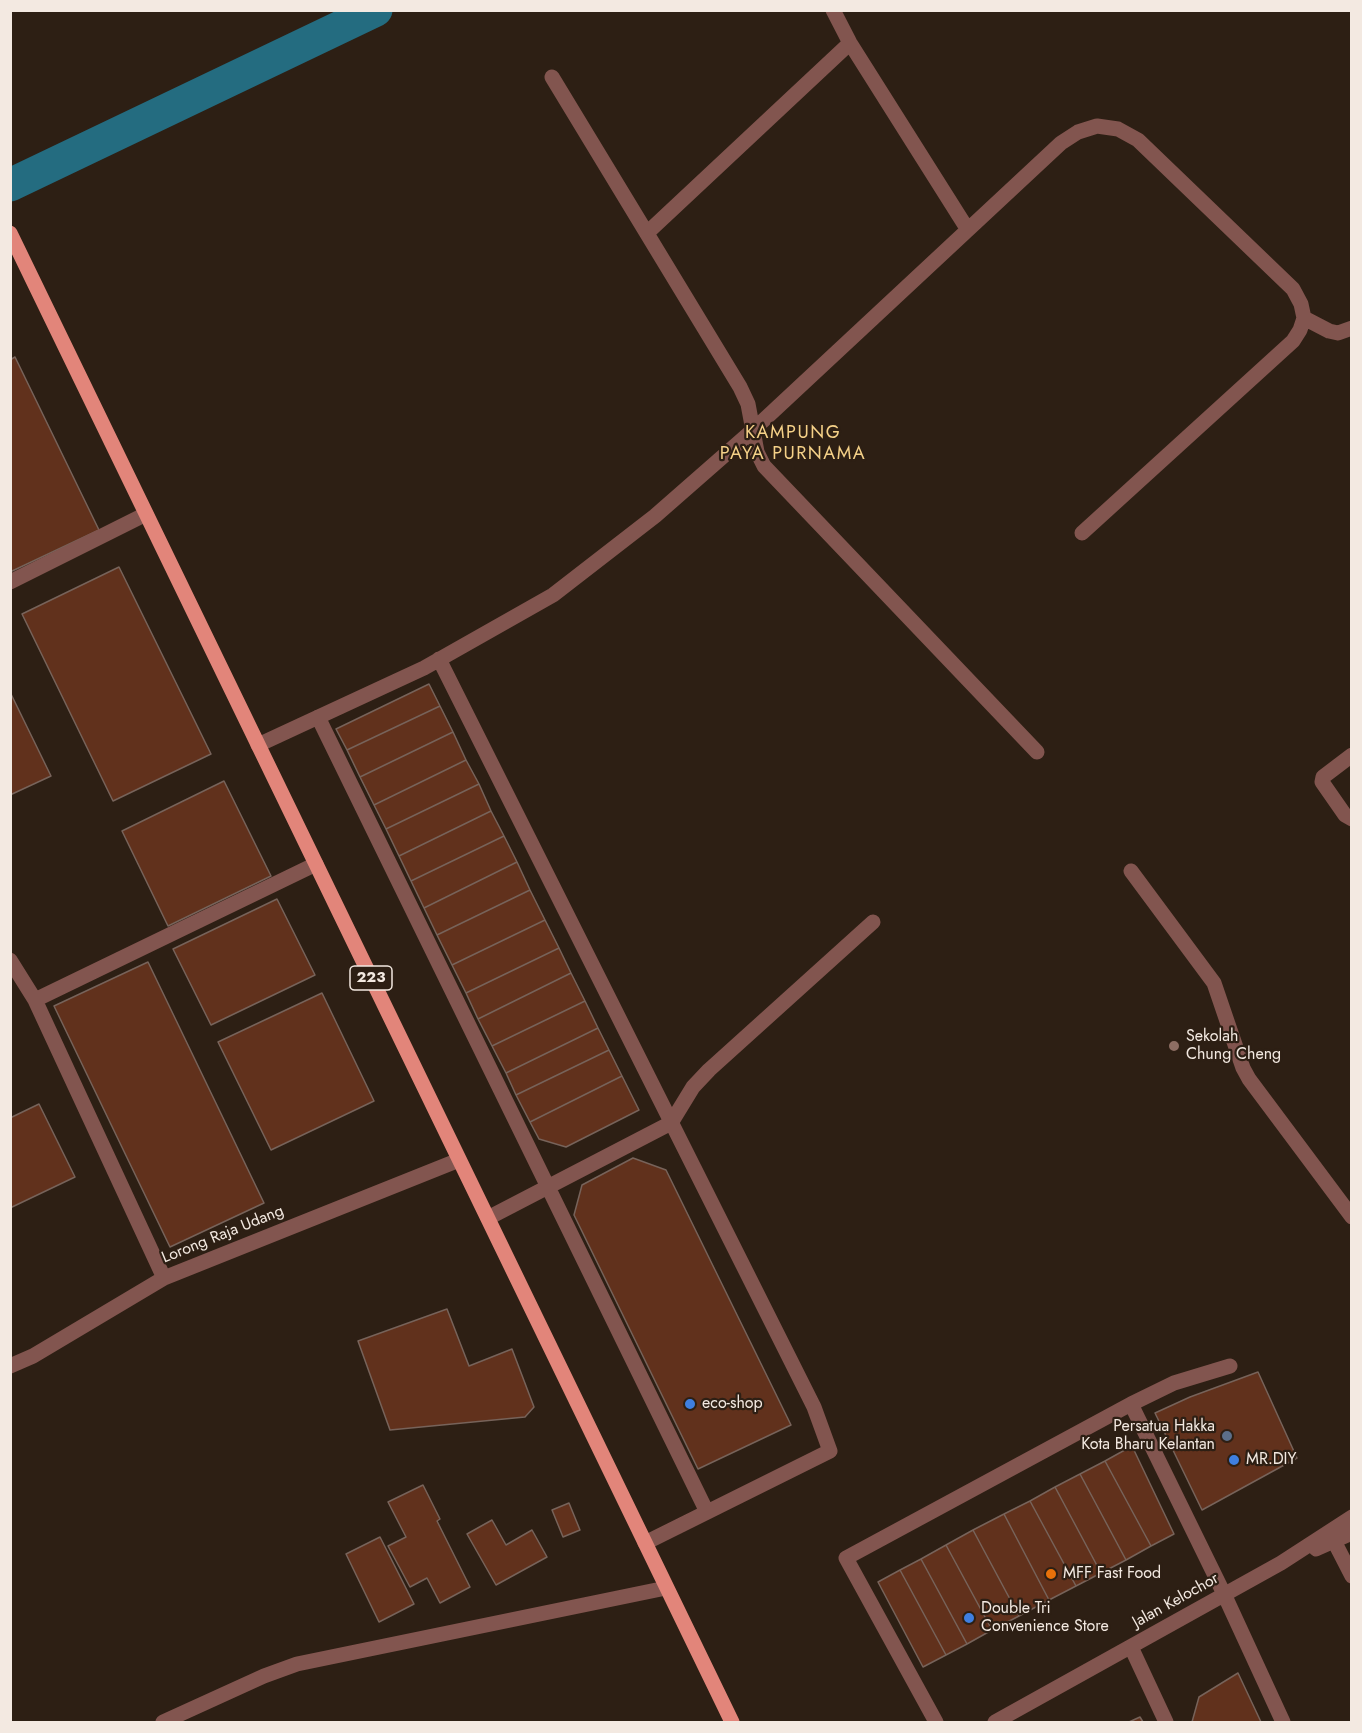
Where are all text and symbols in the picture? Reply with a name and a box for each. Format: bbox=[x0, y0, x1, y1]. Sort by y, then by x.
district label: KAMPUNG PAYA PURNAMA bbox=[720, 423, 866, 466]
road number: 223 bbox=[350, 966, 392, 990]
place label: Sekolah Chung Cheng bbox=[1186, 1027, 1281, 1065]
marker: Sekolah Chung Cheng bbox=[1167, 1039, 1181, 1053]
street label: Lorong Raja Udang bbox=[159, 1202, 287, 1268]
place label: eco-shop bbox=[702, 1394, 763, 1414]
marker: eco-shop bbox=[683, 1397, 697, 1411]
place label: Persatua Hakka Kota Bharu Kelantan bbox=[1081, 1417, 1215, 1455]
marker: Persatua Hakka Kota Bharu Kelantan bbox=[1220, 1429, 1234, 1443]
place label: MR.DIY bbox=[1246, 1450, 1296, 1470]
marker: MR.DIY bbox=[1227, 1453, 1241, 1467]
place label: MFF Fast Food bbox=[1063, 1564, 1161, 1584]
marker: MFF Fast Food bbox=[1044, 1567, 1058, 1581]
street label: Jalan Kelochor bbox=[1130, 1569, 1222, 1633]
place label: Double Tri Convenience Store bbox=[981, 1599, 1109, 1637]
marker: Double Tri Convenience Store bbox=[962, 1611, 976, 1625]

